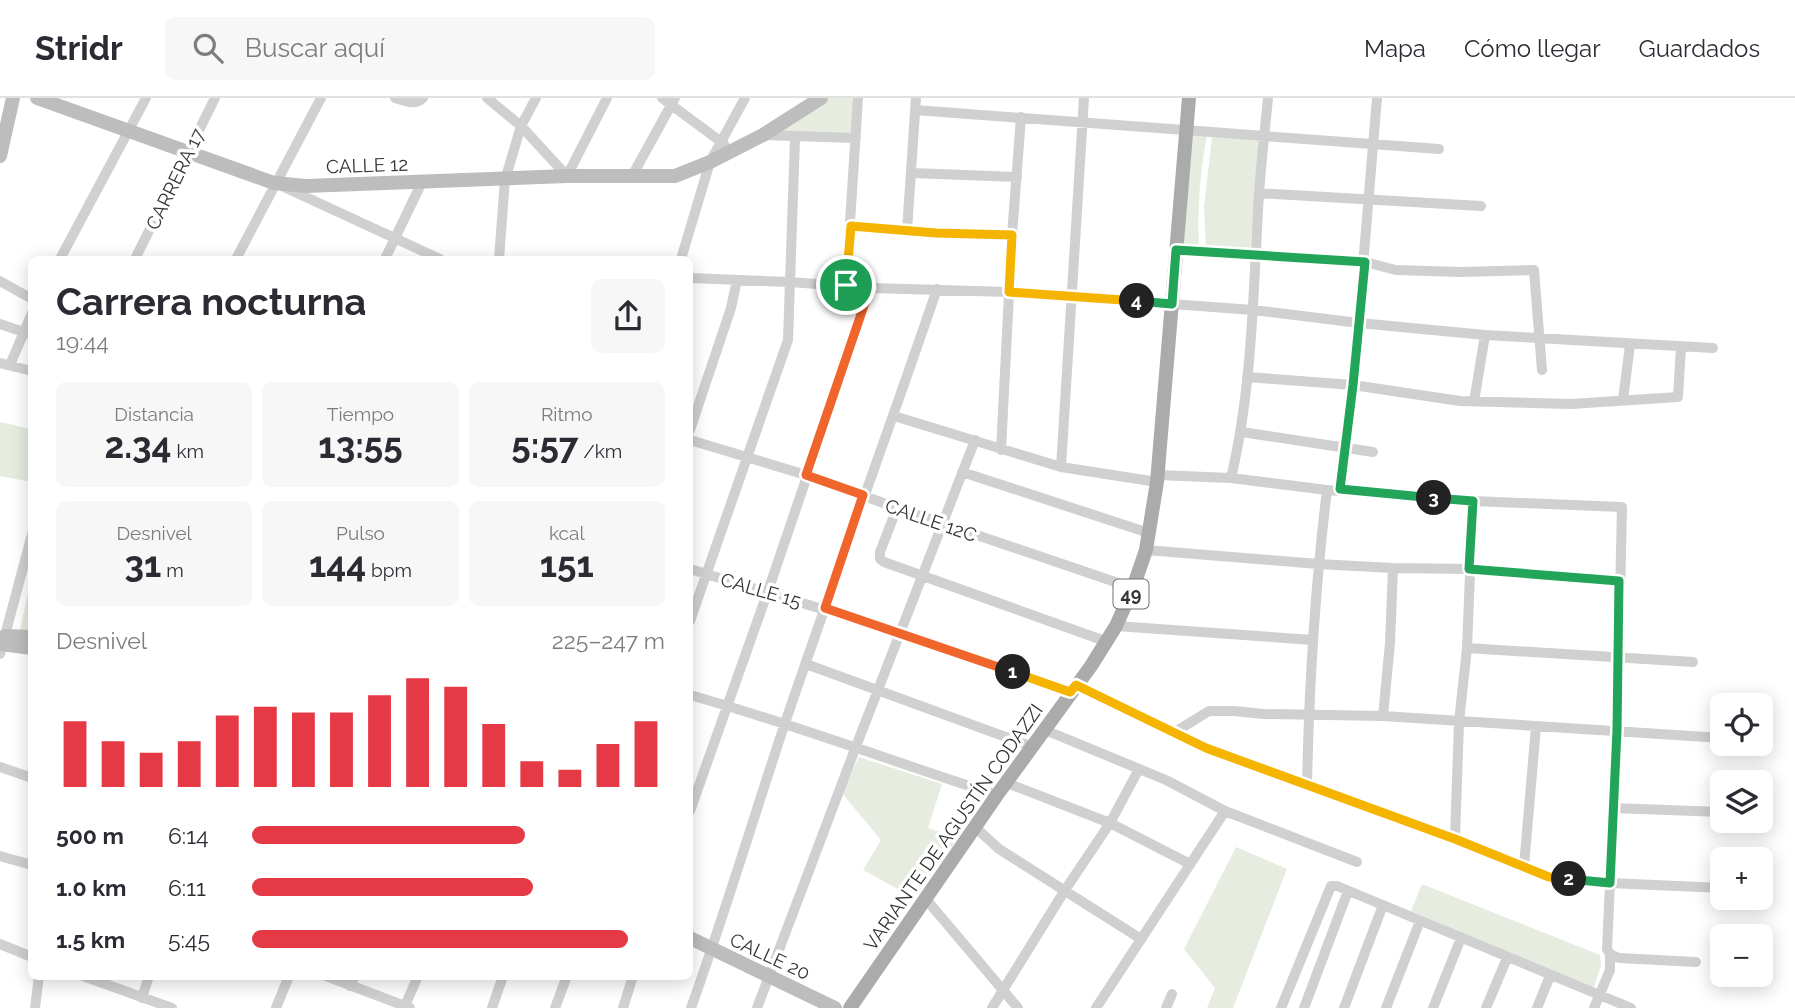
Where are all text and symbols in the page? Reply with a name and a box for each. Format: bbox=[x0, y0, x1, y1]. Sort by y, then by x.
search box bbox=[165, 17, 655, 80]
text: Stridr bbox=[35, 29, 123, 68]
icon: search bbox=[189, 29, 227, 67]
text: Buscar aquí bbox=[245, 33, 385, 63]
text: Mapa bbox=[1364, 34, 1426, 63]
text: Cómo llegar bbox=[1464, 34, 1601, 63]
text: Guardados bbox=[1639, 34, 1760, 63]
street label: CARRERA 17 bbox=[141, 125, 209, 233]
street label: CALLE 12 bbox=[325, 153, 409, 177]
pin bbox=[816, 255, 876, 315]
icon: arrive bbox=[827, 266, 865, 304]
text: Carrera nocturna bbox=[56, 279, 366, 324]
button: share bbox=[591, 279, 665, 353]
pin: 4 bbox=[1120, 284, 1154, 318]
text: 4 bbox=[1131, 289, 1142, 311]
text: 19:44 bbox=[56, 328, 109, 355]
text: Distancia bbox=[114, 403, 194, 425]
text: Tiempo bbox=[327, 403, 394, 425]
text: Ritmo bbox=[541, 403, 593, 425]
text: 2.34 bbox=[104, 425, 172, 466]
text: 13:55 bbox=[318, 425, 403, 466]
text: 5:57 bbox=[511, 425, 578, 466]
text: km bbox=[172, 440, 204, 462]
text: /km bbox=[578, 440, 622, 462]
pin: 3 bbox=[1416, 480, 1452, 516]
text: 3 bbox=[1428, 486, 1439, 508]
street label: CALLE 12C bbox=[882, 494, 980, 546]
text: Desnivel bbox=[117, 522, 192, 544]
text: Pulso bbox=[336, 522, 385, 544]
text: kcal bbox=[549, 522, 585, 544]
text: 31 bbox=[125, 544, 161, 585]
text: 144 bbox=[309, 544, 366, 585]
text: 151 bbox=[540, 544, 594, 585]
text: m bbox=[161, 559, 184, 581]
text: bpm bbox=[366, 559, 412, 581]
street label: CALLE 15 bbox=[718, 568, 804, 612]
road number: 49 bbox=[1114, 580, 1148, 608]
text: Desnivel bbox=[56, 627, 147, 654]
text: 225–247 m bbox=[552, 627, 665, 654]
pin: 1 bbox=[996, 654, 1030, 690]
text: 1 bbox=[1008, 660, 1017, 682]
map controls bbox=[1710, 693, 1773, 987]
button: locate bbox=[1710, 693, 1773, 756]
street label: VARIANTE DE AGUSTÍN CODAZZI bbox=[859, 699, 1047, 955]
button: layers bbox=[1710, 770, 1773, 833]
text: 500 m bbox=[56, 822, 124, 849]
text: 6:14 bbox=[168, 822, 209, 849]
button: + bbox=[1710, 847, 1773, 910]
pin: 2 bbox=[1552, 862, 1586, 896]
text: 2 bbox=[1563, 867, 1574, 889]
text: 1.0 km bbox=[56, 874, 126, 901]
text: 6:11 bbox=[168, 874, 206, 901]
button: − bbox=[1710, 924, 1773, 987]
text: 1.5 km bbox=[56, 926, 125, 953]
text: 5:45 bbox=[168, 926, 210, 953]
street label: CALLE 20 bbox=[726, 928, 814, 984]

